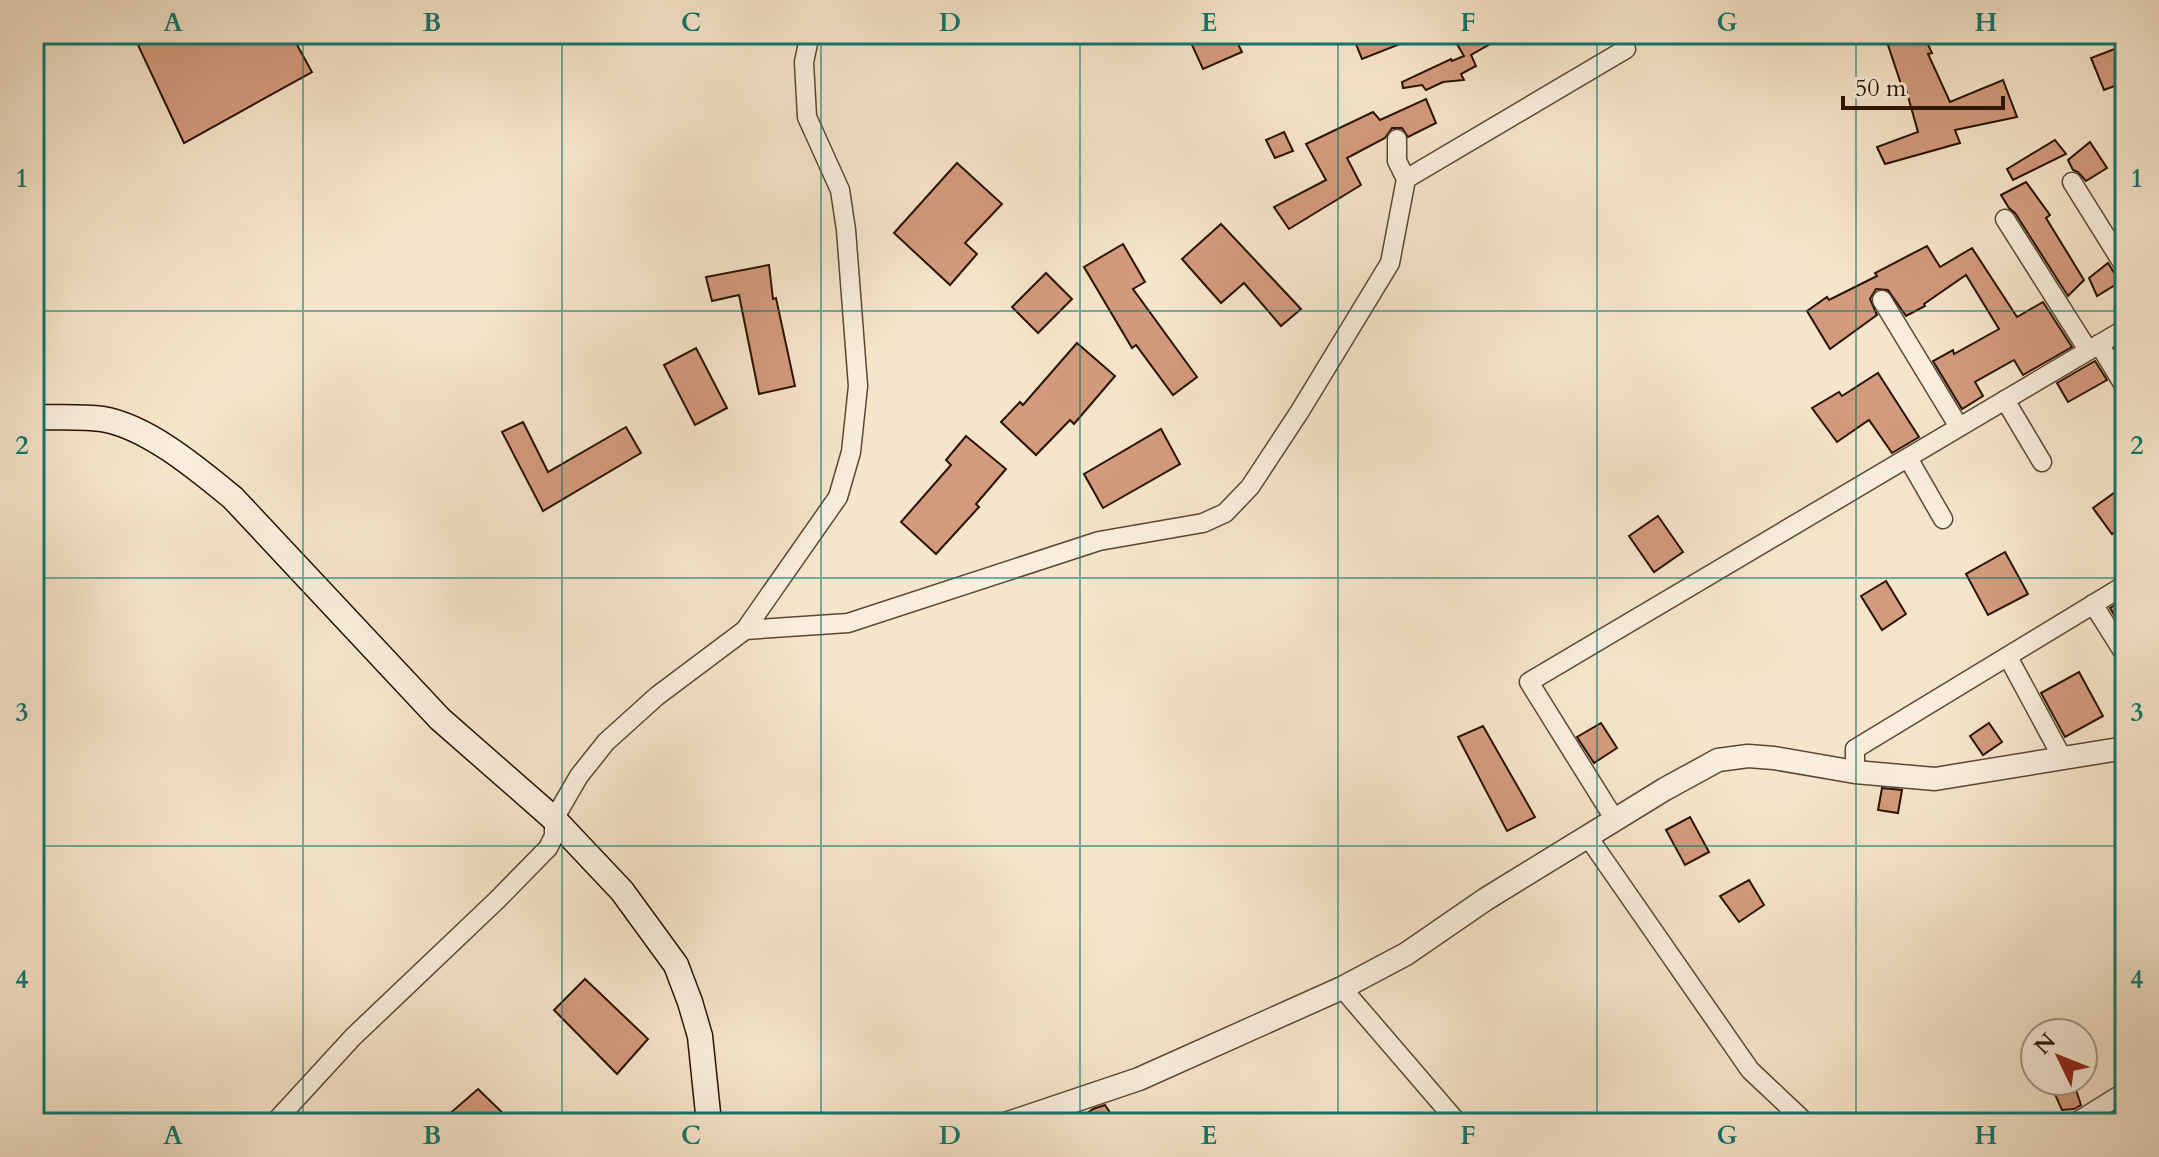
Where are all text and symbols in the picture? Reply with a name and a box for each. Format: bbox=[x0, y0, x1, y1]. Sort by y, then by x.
text: A bbox=[163, 5, 183, 40]
text: B bbox=[423, 5, 441, 40]
text: C bbox=[681, 5, 701, 40]
text: D bbox=[939, 5, 961, 40]
text: E bbox=[1201, 5, 1217, 40]
text: F bbox=[1460, 5, 1476, 40]
text: G bbox=[1716, 5, 1738, 40]
text: H bbox=[1975, 5, 1998, 40]
scale bar bbox=[1843, 60, 2003, 110]
text: 50 m bbox=[1855, 72, 1907, 105]
text: 1 bbox=[15, 161, 29, 196]
text: 1 bbox=[2130, 161, 2144, 196]
text: 2 bbox=[15, 428, 29, 463]
text: 2 bbox=[2130, 428, 2144, 463]
text: 3 bbox=[15, 695, 29, 730]
text: 3 bbox=[2130, 695, 2144, 730]
text: 4 bbox=[15, 962, 29, 997]
text: 4 bbox=[2130, 962, 2144, 997]
north arrow bbox=[2019, 1017, 2099, 1097]
text: N bbox=[2028, 1027, 2063, 1061]
text: A bbox=[163, 1118, 183, 1153]
text: B bbox=[423, 1118, 441, 1153]
text: C bbox=[681, 1118, 701, 1153]
text: D bbox=[939, 1118, 961, 1153]
text: E bbox=[1201, 1118, 1217, 1153]
text: F bbox=[1460, 1118, 1476, 1153]
text: G bbox=[1716, 1118, 1738, 1153]
text: H bbox=[1975, 1118, 1998, 1153]

